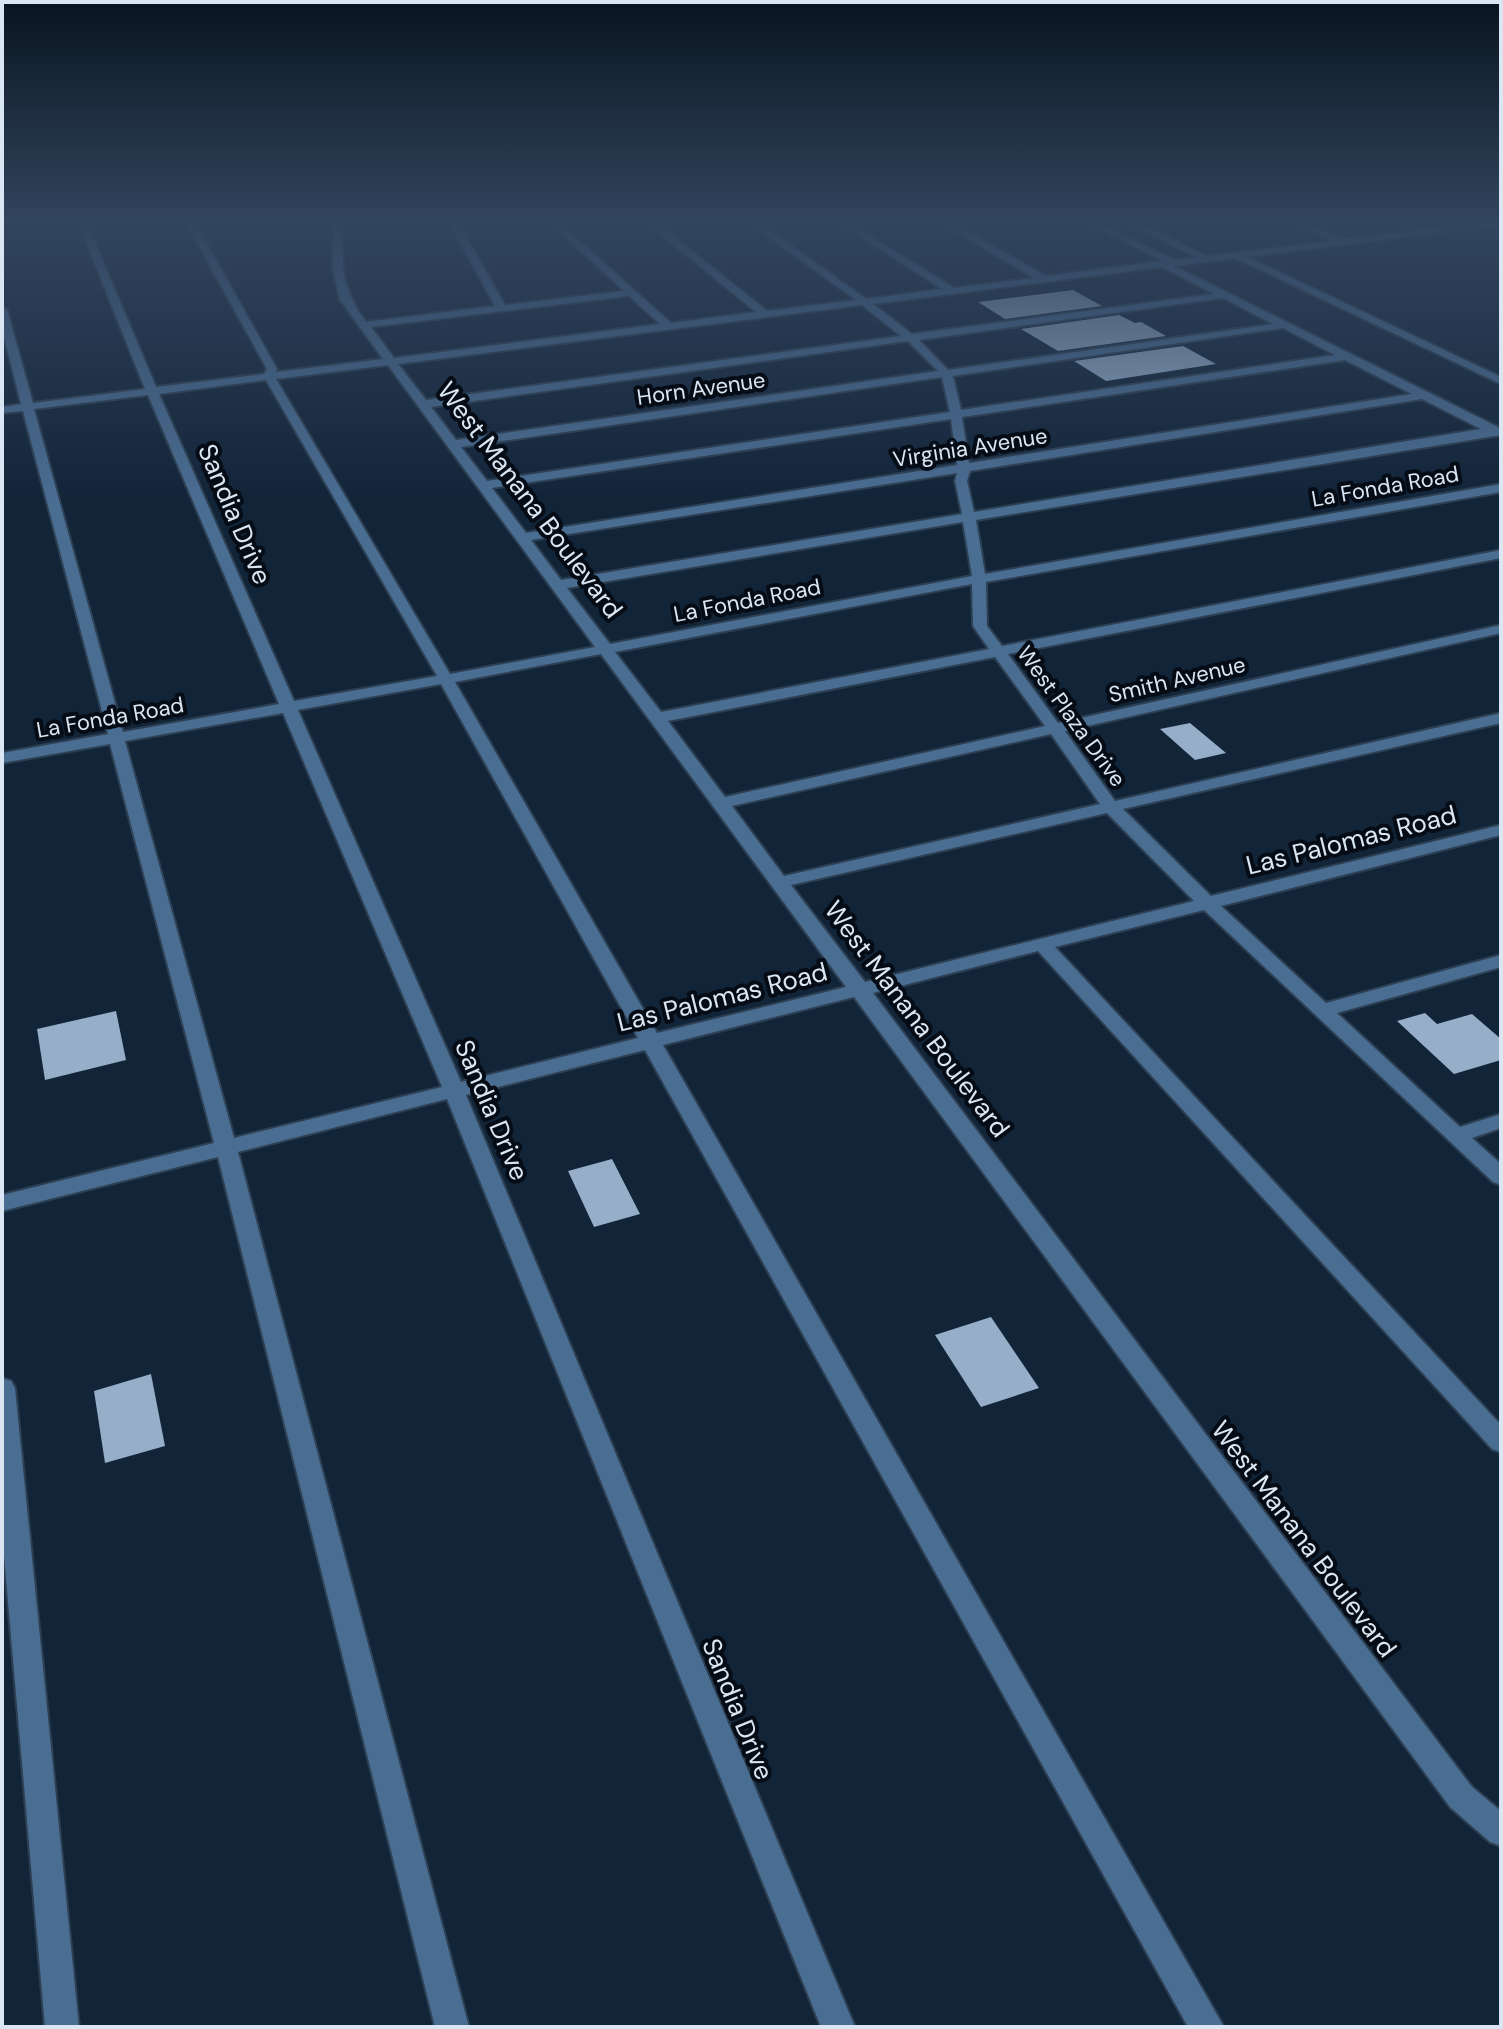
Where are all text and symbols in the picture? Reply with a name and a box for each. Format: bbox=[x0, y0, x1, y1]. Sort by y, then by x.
street label: Horn Avenue bbox=[635, 365, 767, 412]
street label: West Manana Boulevard bbox=[430, 375, 630, 625]
street label: Virginia Avenue bbox=[891, 421, 1049, 474]
street label: Sandia Drive bbox=[190, 439, 280, 589]
street label: La Fonda Road bbox=[1309, 459, 1461, 514]
street label: La Fonda Road bbox=[671, 572, 823, 629]
street label: West Plaza Drive bbox=[1011, 640, 1133, 793]
street label: Smith Avenue bbox=[1106, 650, 1248, 709]
street label: La Fonda Road bbox=[34, 690, 186, 745]
street label: Las Palomas Road bbox=[1242, 797, 1460, 883]
street label: West Manana Boulevard bbox=[817, 894, 1017, 1144]
street label: Las Palomas Road bbox=[613, 954, 831, 1040]
street label: Sandia Drive bbox=[447, 1035, 537, 1185]
street label: West Manana Boulevard bbox=[1204, 1414, 1404, 1664]
street label: Sandia Drive bbox=[694, 1633, 782, 1785]

